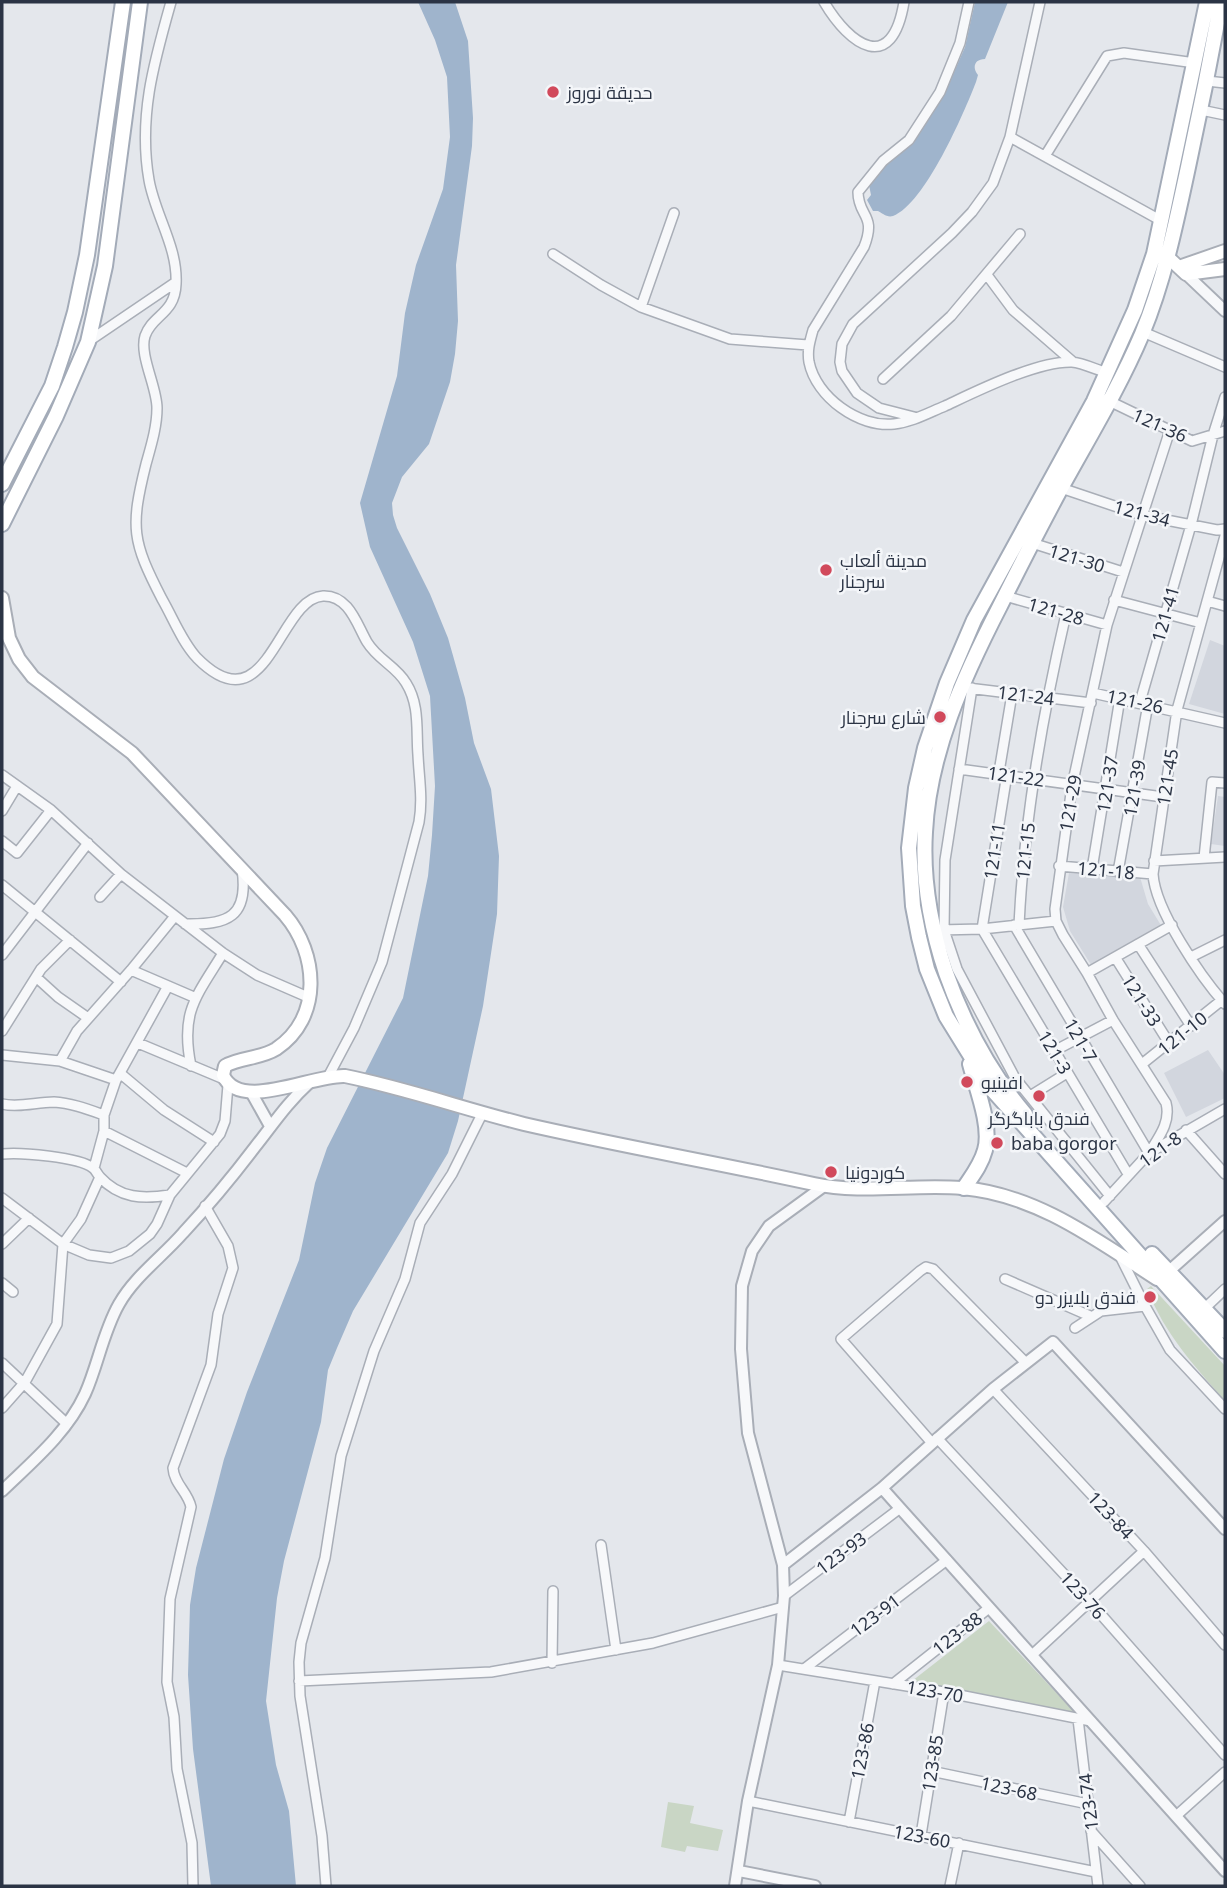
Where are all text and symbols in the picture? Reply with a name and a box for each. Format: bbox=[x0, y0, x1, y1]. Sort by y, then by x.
place label: حديقة نوروز bbox=[566, 80, 653, 104]
marker: حديقة نوروز bbox=[545, 84, 561, 100]
street label: 121-36 bbox=[1129, 402, 1191, 448]
street label: 121-34 bbox=[1111, 494, 1173, 532]
street label: 121-30 bbox=[1046, 538, 1108, 578]
place label: مدينة ألعاب سرجنار bbox=[839, 548, 927, 593]
marker: مدينة ألعاب سرجنار bbox=[818, 562, 834, 578]
street label: 121-41 bbox=[1146, 583, 1184, 645]
street label: 121-28 bbox=[1025, 592, 1087, 630]
street label: 121-24 bbox=[996, 680, 1056, 710]
street label: 121-26 bbox=[1104, 683, 1166, 719]
place label: شارع سرجنار bbox=[840, 705, 926, 730]
marker: شارع سرجنار bbox=[932, 709, 948, 725]
street label: 121-45 bbox=[1151, 747, 1183, 807]
street label: 121-37 bbox=[1091, 754, 1123, 814]
street label: 121-39 bbox=[1117, 758, 1151, 818]
street label: 121-22 bbox=[986, 760, 1046, 792]
street label: 121-29 bbox=[1053, 773, 1087, 833]
street label: 121-11 bbox=[978, 821, 1010, 881]
street label: 121-15 bbox=[1010, 821, 1040, 881]
street label: 121-18 bbox=[1076, 856, 1136, 884]
street label: 121-33 bbox=[1117, 969, 1167, 1031]
street label: 121-10 bbox=[1152, 1006, 1212, 1060]
street label: 121-7 bbox=[1059, 1014, 1103, 1066]
street label: 121-3 bbox=[1033, 1026, 1077, 1078]
place label: افينيو bbox=[981, 1070, 1023, 1094]
marker: افينيو bbox=[959, 1074, 975, 1090]
marker: فندق باباگرگر bbox=[1031, 1088, 1047, 1104]
place label: فندق باباگرگر bbox=[987, 1106, 1090, 1131]
street label: 121-8 bbox=[1134, 1125, 1186, 1173]
place label: baba gorgor bbox=[1011, 1131, 1117, 1155]
marker: baba gorgor bbox=[989, 1135, 1005, 1151]
place label: كوردونيا bbox=[845, 1160, 905, 1184]
marker: كوردونيا bbox=[823, 1164, 839, 1180]
place label: فندق بلايزر دو bbox=[1035, 1285, 1136, 1310]
marker: فندق بلايزر دو bbox=[1142, 1289, 1158, 1305]
street label: 123-84 bbox=[1083, 1486, 1139, 1544]
street label: 123-93 bbox=[811, 1526, 871, 1580]
street label: 123-76 bbox=[1055, 1566, 1111, 1624]
street label: 123-91 bbox=[845, 1588, 905, 1642]
street label: 123-88 bbox=[927, 1606, 987, 1660]
street label: 123-70 bbox=[905, 1674, 965, 1708]
street label: 123-86 bbox=[845, 1721, 879, 1781]
street label: 123-85 bbox=[916, 1733, 948, 1793]
street label: 123-68 bbox=[978, 1770, 1040, 1806]
street label: 123-74 bbox=[1073, 1772, 1103, 1832]
street label: 123-60 bbox=[892, 1819, 952, 1853]

